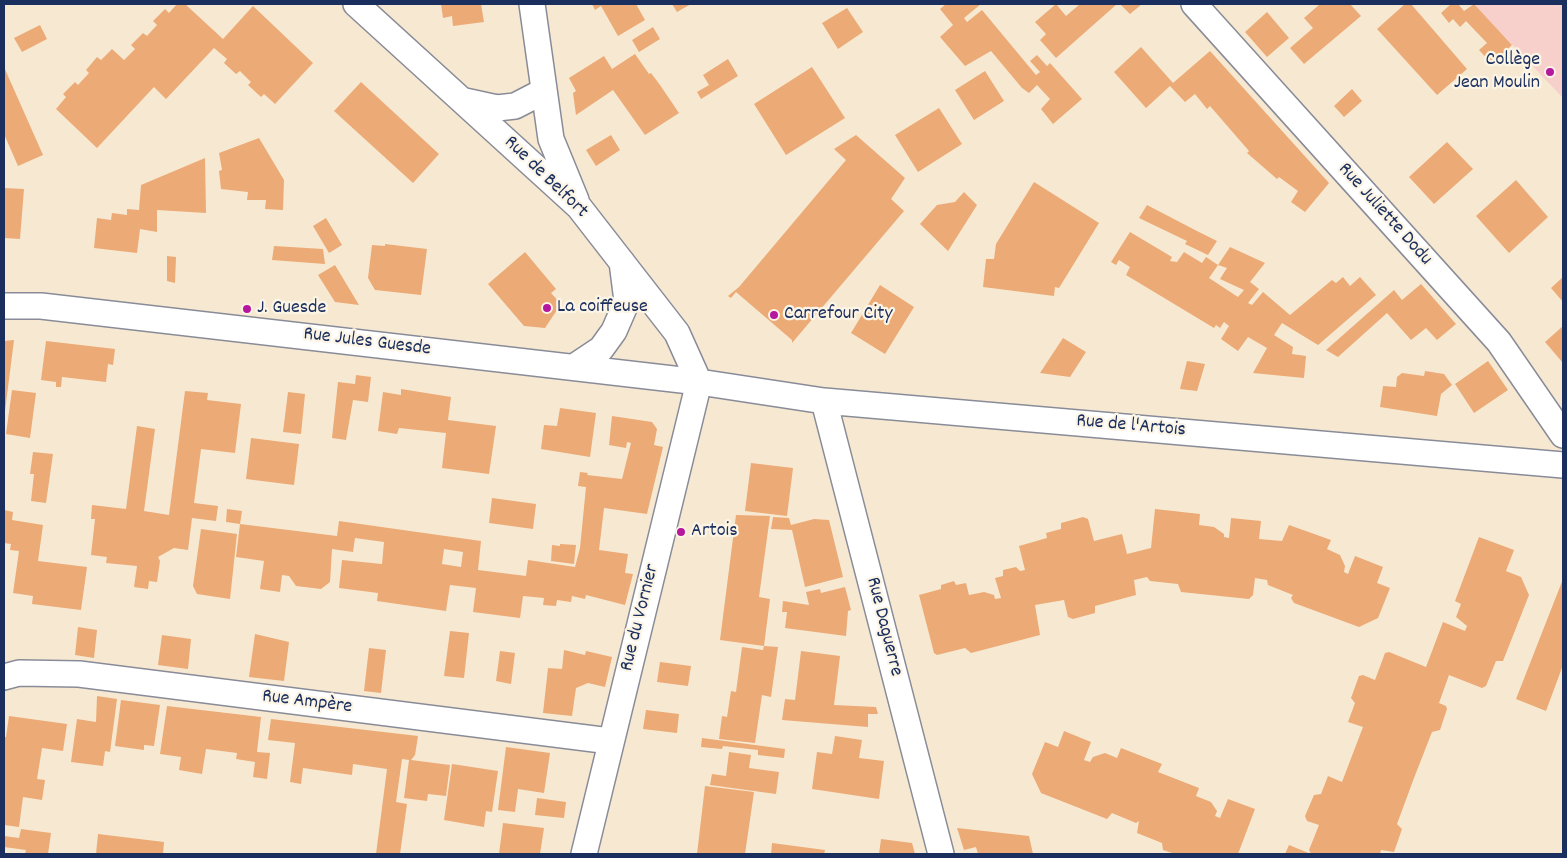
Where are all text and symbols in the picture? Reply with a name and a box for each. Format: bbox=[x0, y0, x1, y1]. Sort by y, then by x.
place label: Collège Jean Moulin bbox=[1454, 49, 1540, 96]
marker: Collège Jean Moulin bbox=[1544, 66, 1556, 78]
street label: Rue de Belfort bbox=[498, 132, 592, 224]
street label: Rue Juliette Dodu bbox=[1332, 159, 1436, 271]
place label: La coiffeuse bbox=[557, 296, 648, 320]
place label: J. Guesde bbox=[257, 297, 326, 321]
marker: La coiffeuse bbox=[541, 302, 553, 314]
marker: J. Guesde bbox=[241, 303, 253, 315]
place label: Carrefour City bbox=[784, 303, 892, 327]
marker: Carrefour City bbox=[768, 309, 780, 321]
street label: Rue Jules Guesde bbox=[302, 323, 432, 363]
street label: Rue de l'Artois bbox=[1075, 410, 1187, 444]
place label: Artois bbox=[691, 520, 738, 544]
marker: Artois bbox=[675, 526, 687, 538]
street label: Rue du Vornier bbox=[616, 562, 666, 674]
street label: Rue Daguerre bbox=[859, 575, 907, 679]
street label: Rue Ampère bbox=[261, 686, 353, 720]

